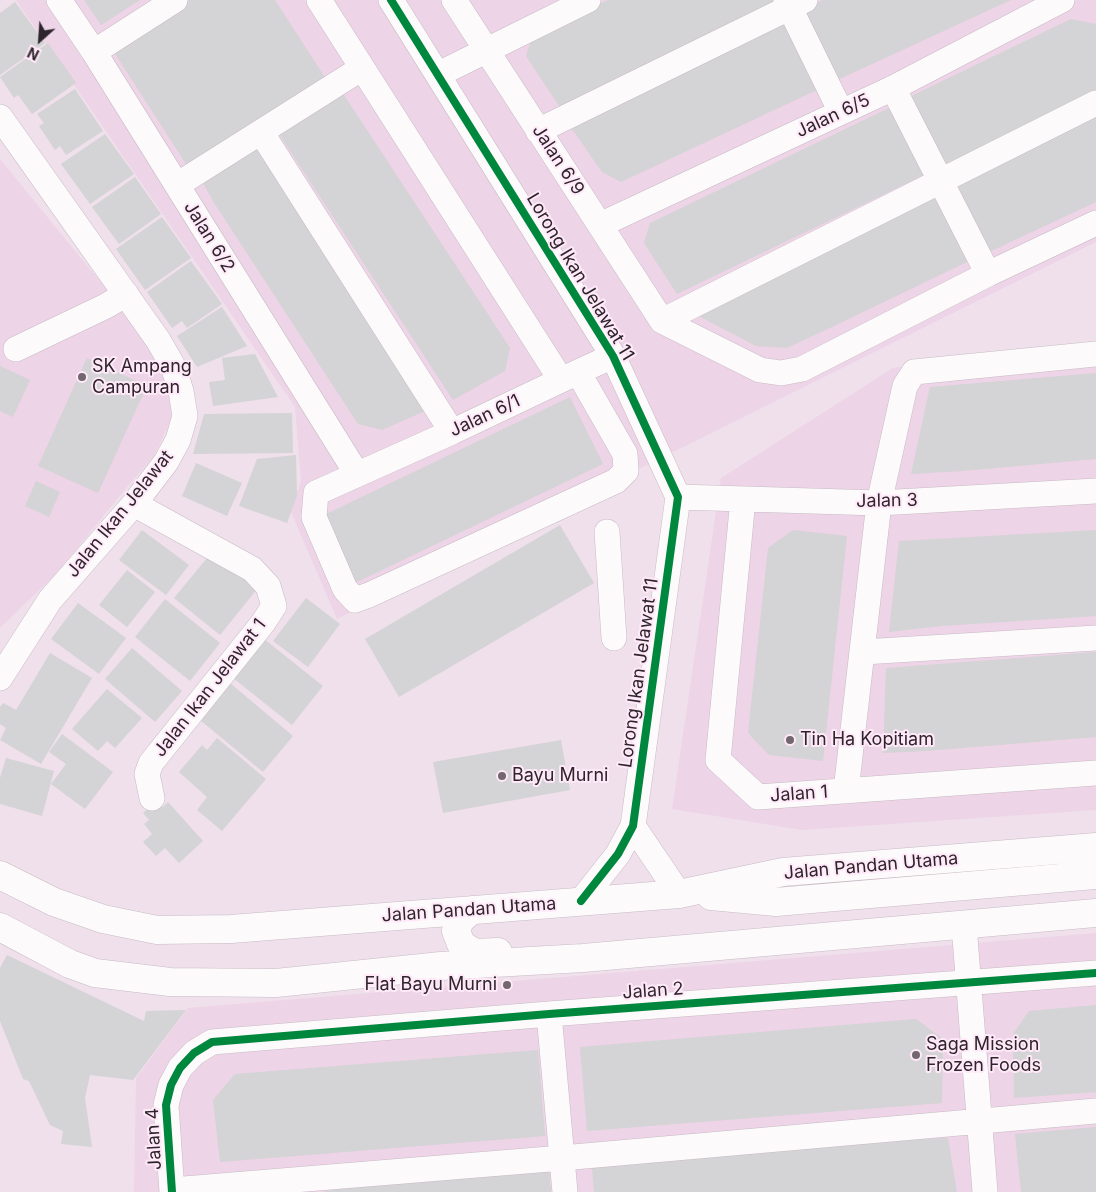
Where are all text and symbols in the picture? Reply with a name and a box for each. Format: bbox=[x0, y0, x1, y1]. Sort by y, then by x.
north arrow bbox=[15, 15, 65, 65]
text: N bbox=[25, 44, 42, 64]
street label: Jalan 6/5 bbox=[793, 89, 873, 143]
street label: Jalan 6/9 bbox=[527, 121, 589, 199]
street label: Lorong Ikan Jelawat 11 bbox=[522, 190, 638, 364]
street label: Jalan 6/2 bbox=[179, 198, 239, 276]
place label: SK Ampang Campuran bbox=[92, 356, 192, 398]
marker: SK Ampang Campuran bbox=[76, 371, 88, 383]
street label: Jalan 6/1 bbox=[446, 390, 524, 442]
street label: Jalan Ikan Jelawat bbox=[62, 446, 178, 582]
street label: Jalan 3 bbox=[856, 490, 918, 512]
street label: Lorong Ikan Jelawat 11 bbox=[615, 577, 663, 769]
street label: Jalan Ikan Jelawat 1 bbox=[149, 615, 271, 761]
place label: Tin Ha Kopitiam bbox=[800, 729, 934, 751]
marker: Tin Ha Kopitiam bbox=[784, 734, 796, 746]
place label: Bayu Murni bbox=[512, 765, 608, 787]
marker: Bayu Murni bbox=[496, 770, 508, 782]
street label: Jalan 1 bbox=[769, 781, 829, 807]
street label: Jalan Pandan Utama bbox=[783, 848, 959, 884]
street label: Jalan Pandan Utama bbox=[381, 893, 557, 927]
place label: Flat Bayu Murni bbox=[365, 974, 497, 996]
street label: Jalan 2 bbox=[622, 978, 684, 1004]
marker: Flat Bayu Murni bbox=[501, 979, 513, 991]
place label: Saga Mission Frozen Foods bbox=[926, 1034, 1041, 1076]
marker: Saga Mission Frozen Foods bbox=[910, 1049, 922, 1061]
street label: Jalan 4 bbox=[142, 1107, 166, 1171]

